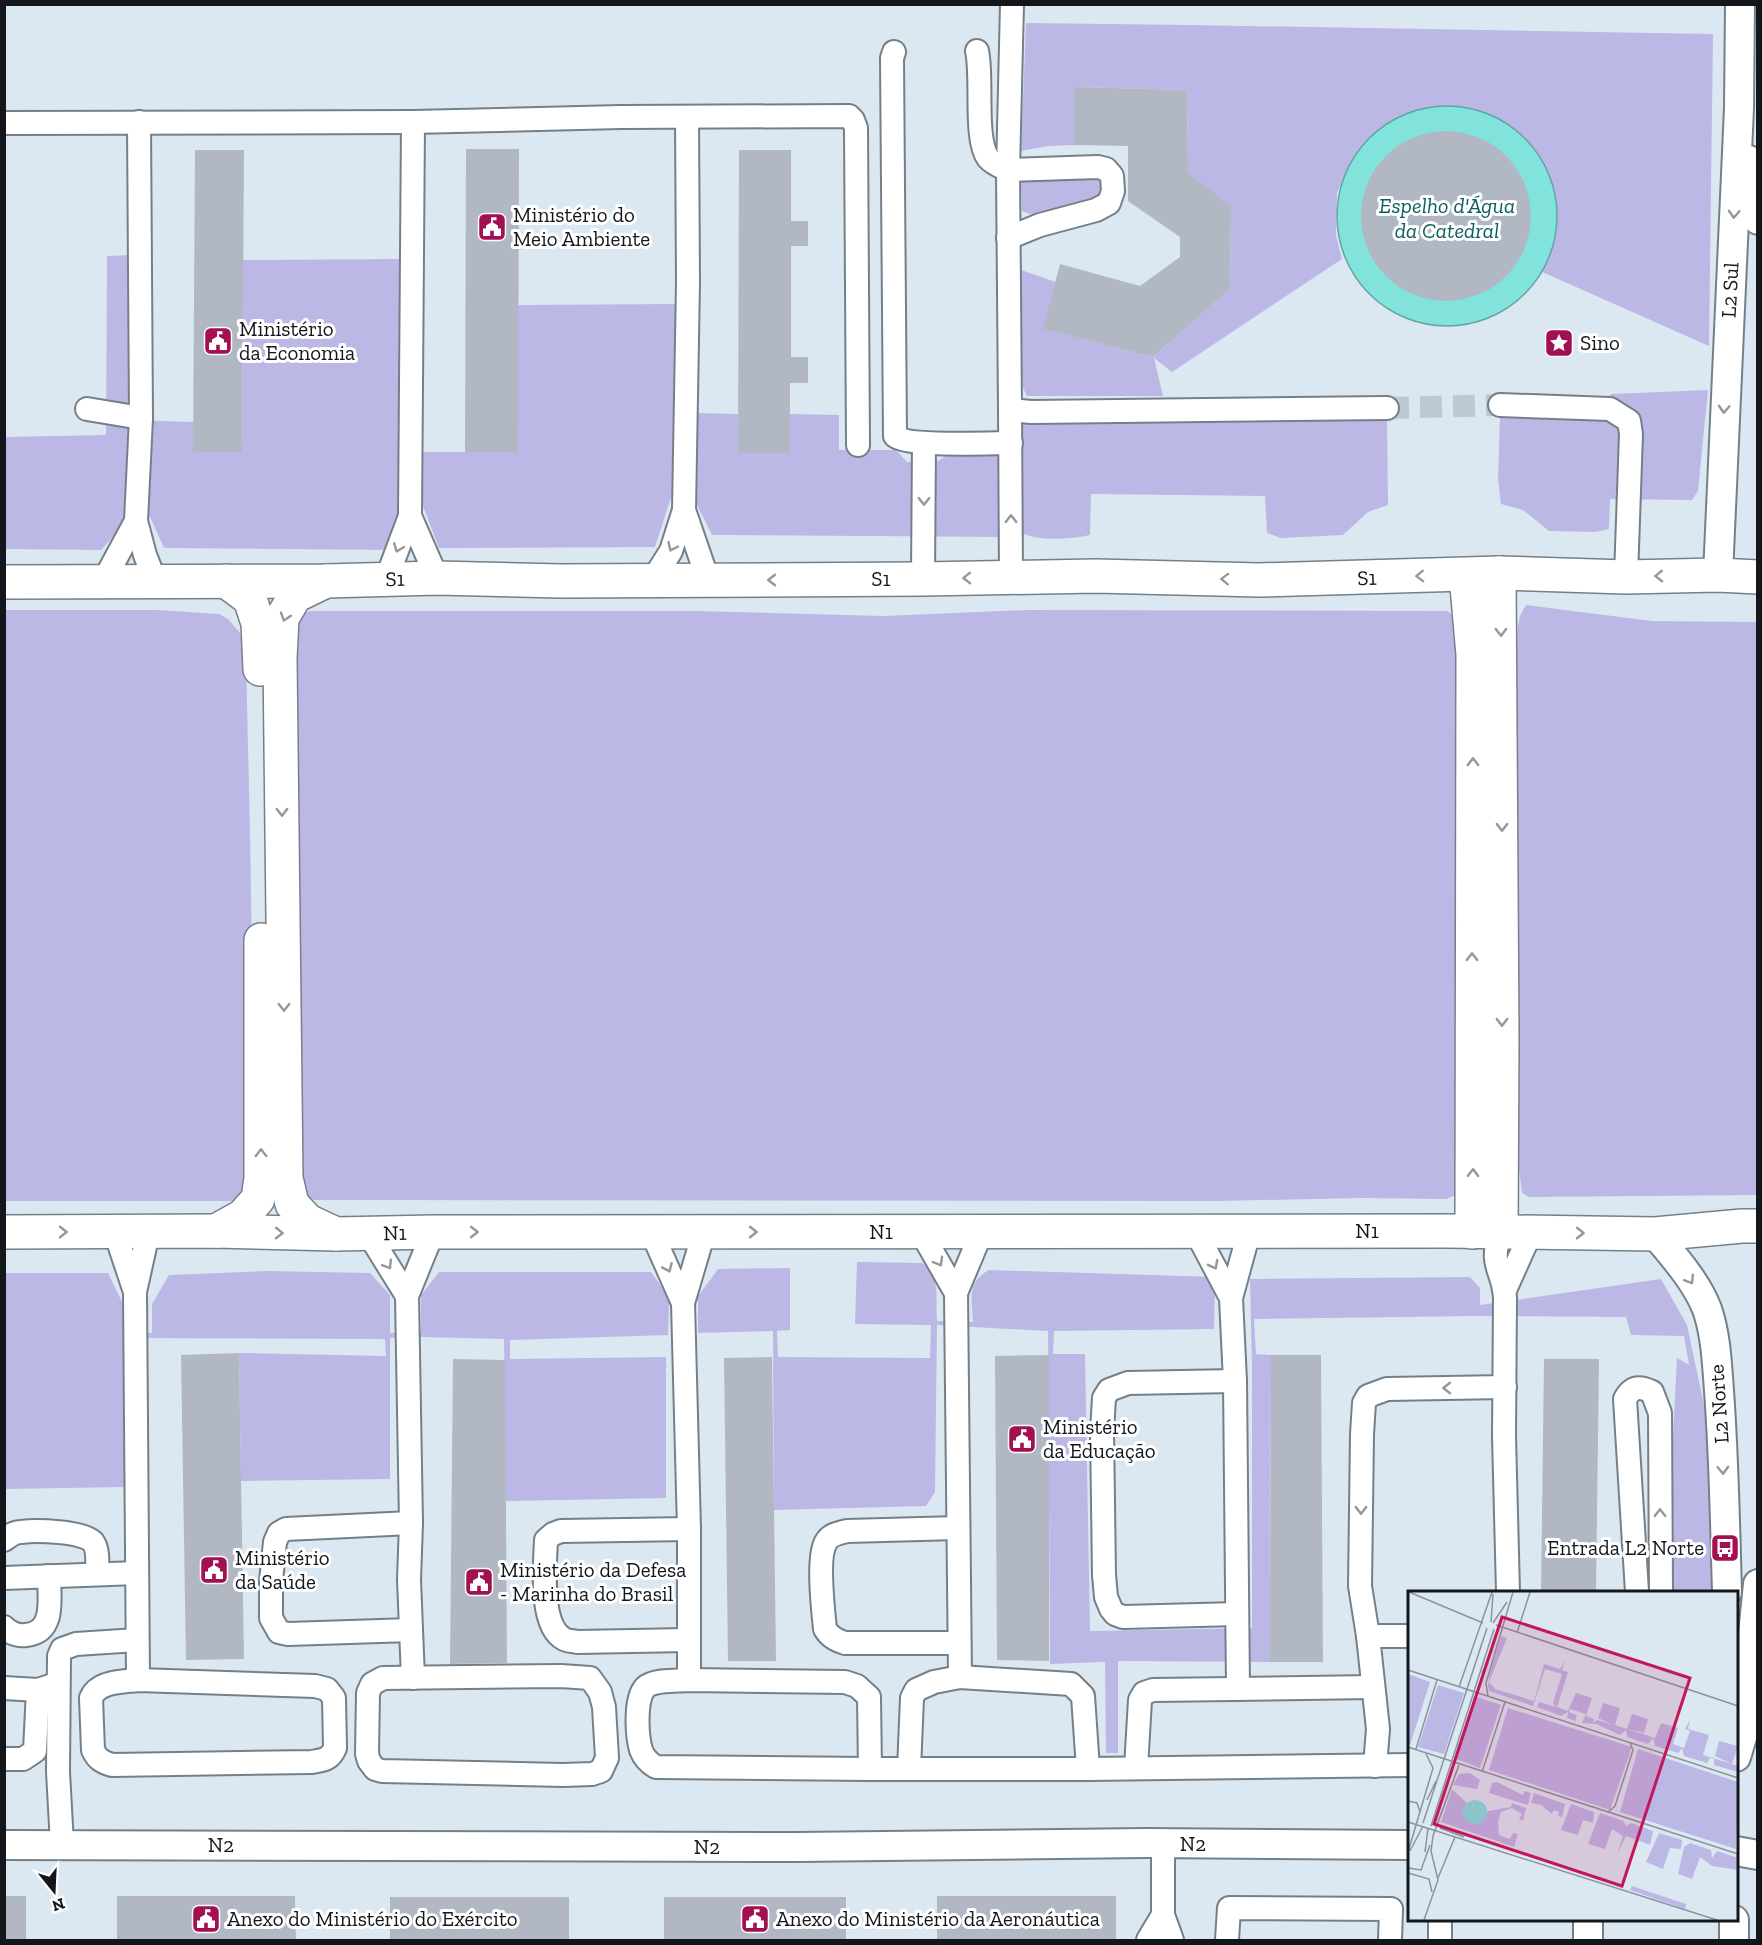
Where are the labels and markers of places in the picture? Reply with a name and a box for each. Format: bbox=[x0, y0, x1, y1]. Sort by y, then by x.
place label: Ministério do Meio Ambiente bbox=[513, 202, 650, 251]
public building icon: Ministério do Meio Ambiente bbox=[476, 211, 508, 243]
place label: Ministério da Economia bbox=[239, 316, 355, 365]
public building icon: Ministério da Economia bbox=[202, 325, 234, 357]
place icon: Sino bbox=[1543, 327, 1575, 359]
place label: Sino bbox=[1580, 330, 1620, 355]
place label: Ministério da Educação bbox=[1043, 1414, 1156, 1463]
public building icon: Ministério da Educação bbox=[1006, 1423, 1038, 1455]
bus stop icon: Entrada L2 Norte bbox=[1709, 1532, 1741, 1564]
place label: Entrada L2 Norte bbox=[1547, 1535, 1704, 1560]
place label: Ministério da Saúde bbox=[235, 1545, 330, 1594]
public building icon: Ministério da Saúde bbox=[198, 1554, 230, 1586]
place label: Ministério da Defesa - Marinha do Brasil bbox=[500, 1557, 686, 1606]
public building icon: Ministério da Defesa - Marinha do Brasil bbox=[463, 1566, 495, 1598]
public building icon: Anexo do Ministério do Exército bbox=[190, 1903, 222, 1935]
public building icon: Anexo do Ministério da Aeronáutica bbox=[739, 1903, 771, 1935]
place label: Anexo do Ministério do Exército bbox=[227, 1906, 517, 1931]
place label: Anexo do Ministério da Aeronáutica bbox=[776, 1906, 1100, 1931]

